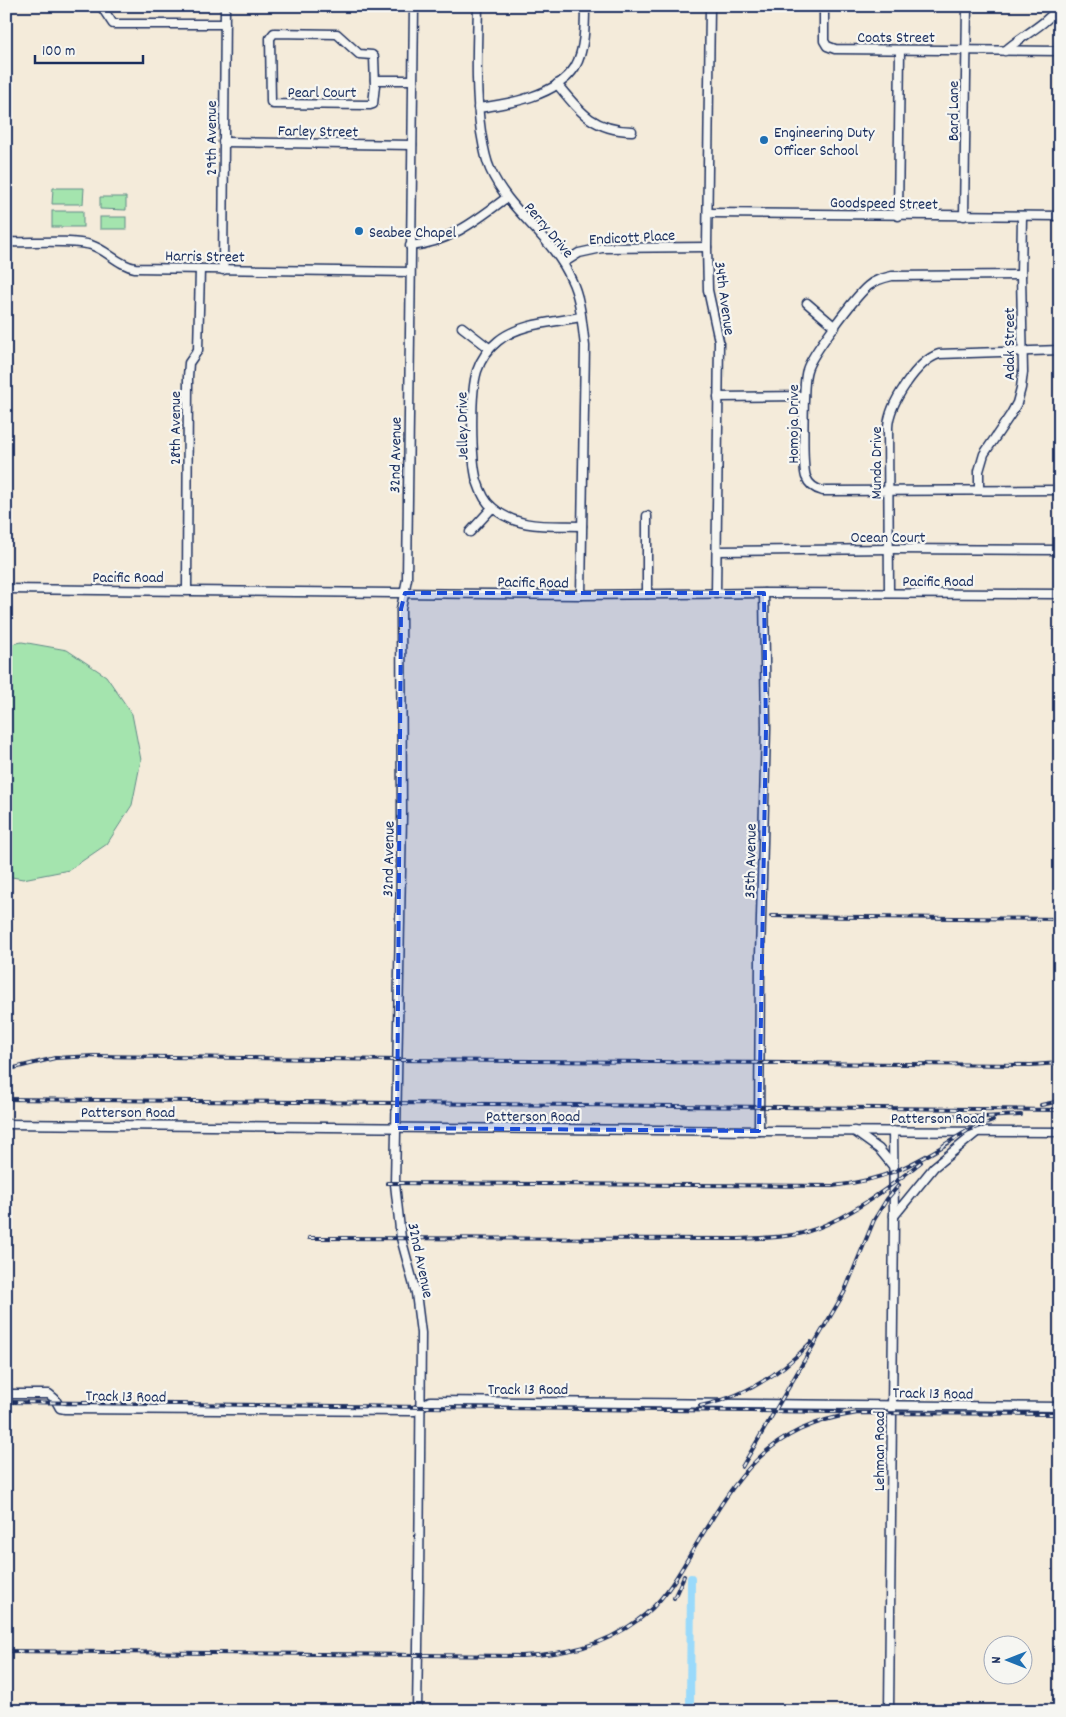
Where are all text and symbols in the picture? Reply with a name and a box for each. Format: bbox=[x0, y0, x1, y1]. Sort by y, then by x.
street label: Coats Street bbox=[857, 27, 935, 50]
scale bar bbox=[35, 32, 142, 64]
text: 100 m bbox=[42, 41, 75, 63]
street label: Bard Lane bbox=[943, 81, 966, 141]
street label: Pearl Court bbox=[288, 82, 357, 105]
street label: 29th Avenue bbox=[201, 101, 224, 176]
street label: Farley Street bbox=[278, 120, 358, 145]
place label: Engineering Duty Officer School bbox=[774, 122, 875, 163]
marker: Engineering Duty Officer School bbox=[758, 134, 770, 146]
street label: Goodspeed Street bbox=[830, 192, 938, 217]
street label: Perry Drive bbox=[518, 197, 578, 264]
place label: Seabee Chapel bbox=[369, 222, 456, 245]
marker: Seabee Chapel bbox=[353, 225, 365, 237]
street label: Endicott Place bbox=[589, 225, 676, 252]
street label: Harris Street bbox=[165, 245, 245, 270]
street label: 34th Avenue bbox=[707, 260, 740, 337]
street label: Adak Street bbox=[999, 307, 1022, 380]
street label: Homoja Drive bbox=[783, 384, 806, 464]
street label: 28th Avenue bbox=[165, 391, 188, 465]
street label: Jelley Drive bbox=[451, 392, 476, 460]
street label: 32nd Avenue bbox=[384, 417, 409, 493]
street label: Munda Drive bbox=[866, 426, 889, 500]
street label: Ocean Court bbox=[851, 527, 926, 550]
street label: Pacific Road bbox=[92, 567, 164, 590]
street label: Pacific Road bbox=[497, 571, 569, 596]
street label: Pacific Road bbox=[902, 571, 974, 594]
street label: 32nd Avenue bbox=[377, 821, 402, 897]
street label: 35th Avenue bbox=[739, 823, 764, 899]
street label: Patterson Road bbox=[81, 1102, 175, 1125]
street label: Patterson Road bbox=[486, 1106, 580, 1129]
street label: Patterson Road bbox=[891, 1108, 985, 1131]
street label: 32nd Avenue bbox=[400, 1221, 439, 1300]
street label: Track 13 Road bbox=[488, 1379, 568, 1402]
street label: Track 13 Road bbox=[892, 1382, 974, 1407]
street label: Track 13 Road bbox=[85, 1385, 167, 1410]
street label: Lehman Road bbox=[869, 1411, 892, 1491]
north arrow bbox=[984, 1634, 1034, 1684]
text: N bbox=[987, 1656, 1007, 1663]

